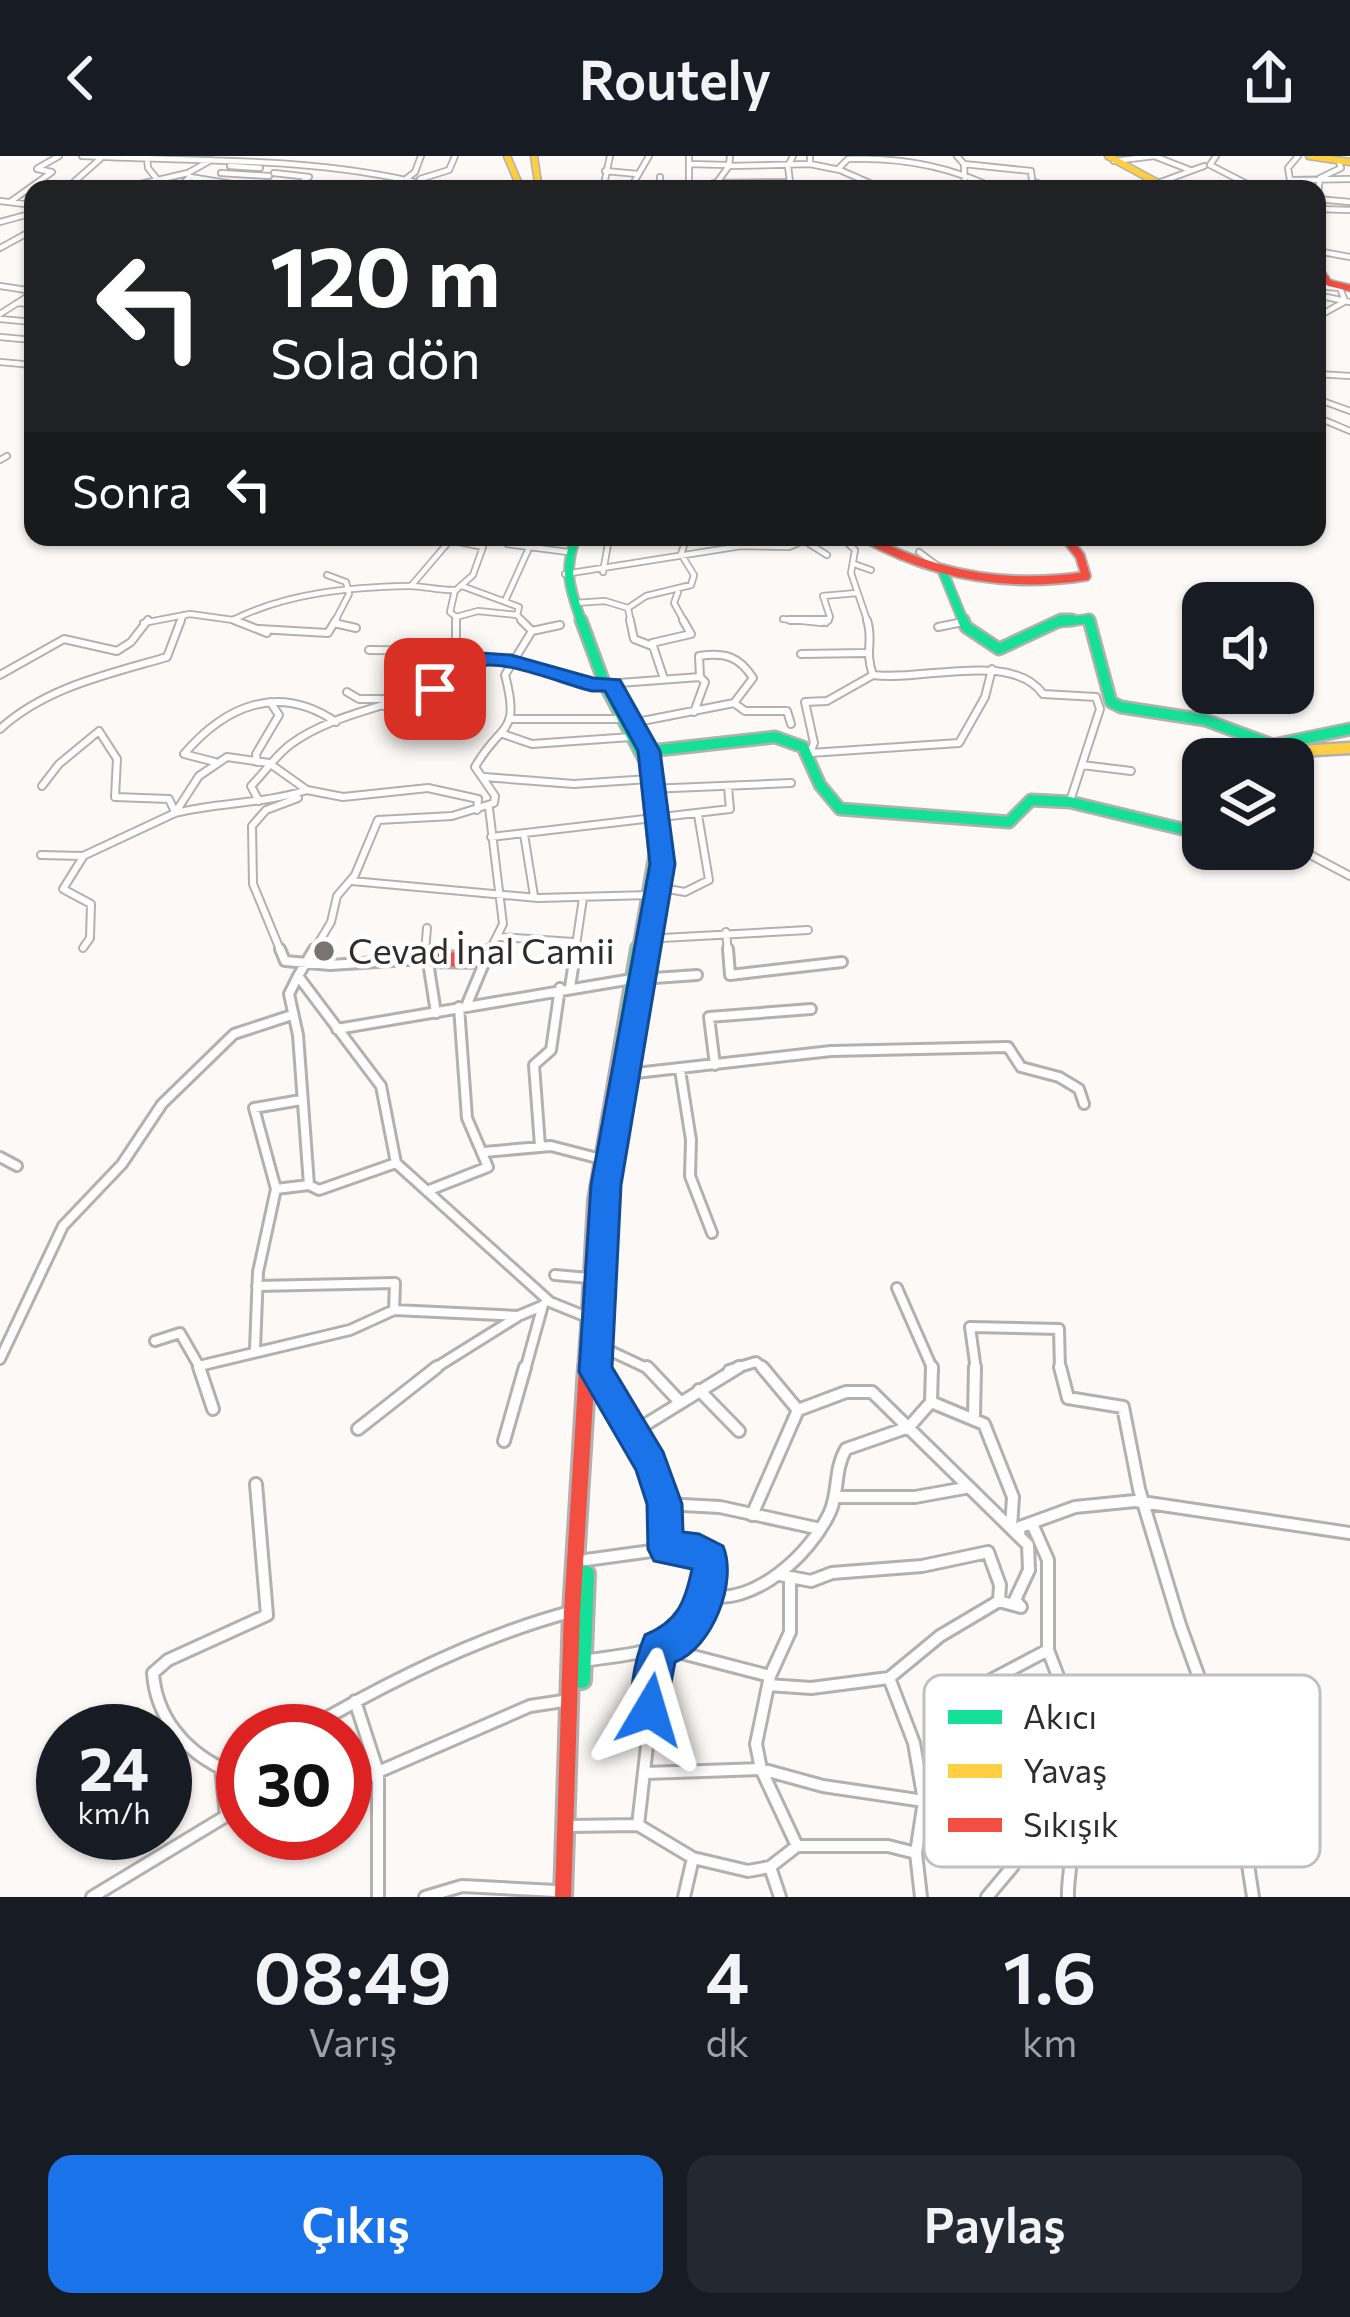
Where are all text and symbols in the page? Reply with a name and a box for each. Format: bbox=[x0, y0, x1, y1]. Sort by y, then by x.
icon: back bbox=[48, 45, 114, 111]
text: Routely bbox=[579, 45, 771, 111]
icon: share bbox=[1236, 45, 1302, 111]
text: 120 m bbox=[270, 222, 500, 324]
icon: left bbox=[72, 228, 228, 384]
text: Sola dön bbox=[270, 324, 481, 390]
icon: left bbox=[216, 456, 282, 522]
text: Sonra bbox=[72, 462, 192, 517]
map controls bbox=[1182, 582, 1314, 870]
button: sound bbox=[1182, 582, 1314, 714]
pin bbox=[384, 638, 486, 740]
icon: arrive bbox=[402, 656, 468, 722]
button: layers bbox=[1182, 738, 1314, 870]
place label: Cevad İnal Camii bbox=[348, 927, 615, 971]
marker: Cevad İnal Camii bbox=[311, 938, 337, 964]
position arrow bbox=[587, 1647, 713, 1773]
legend bbox=[924, 1675, 1320, 1867]
text: Akıcı bbox=[1023, 1695, 1097, 1736]
speed limit sign: 30 bbox=[216, 1704, 372, 1860]
text: 24 bbox=[79, 1730, 149, 1803]
text: Yavaş bbox=[1023, 1749, 1107, 1790]
text: km/h bbox=[78, 1793, 150, 1830]
text: Sıkışık bbox=[1023, 1803, 1119, 1844]
text: 08:49 bbox=[254, 1931, 452, 2019]
text: 4 bbox=[705, 1931, 749, 2019]
text: 1.6 bbox=[1003, 1931, 1096, 2019]
text: Varış bbox=[308, 2017, 397, 2065]
text: dk bbox=[706, 2017, 749, 2065]
text: km bbox=[1022, 2017, 1077, 2065]
button: Çıkış bbox=[48, 2155, 663, 2293]
button: Paylaş bbox=[687, 2155, 1302, 2293]

